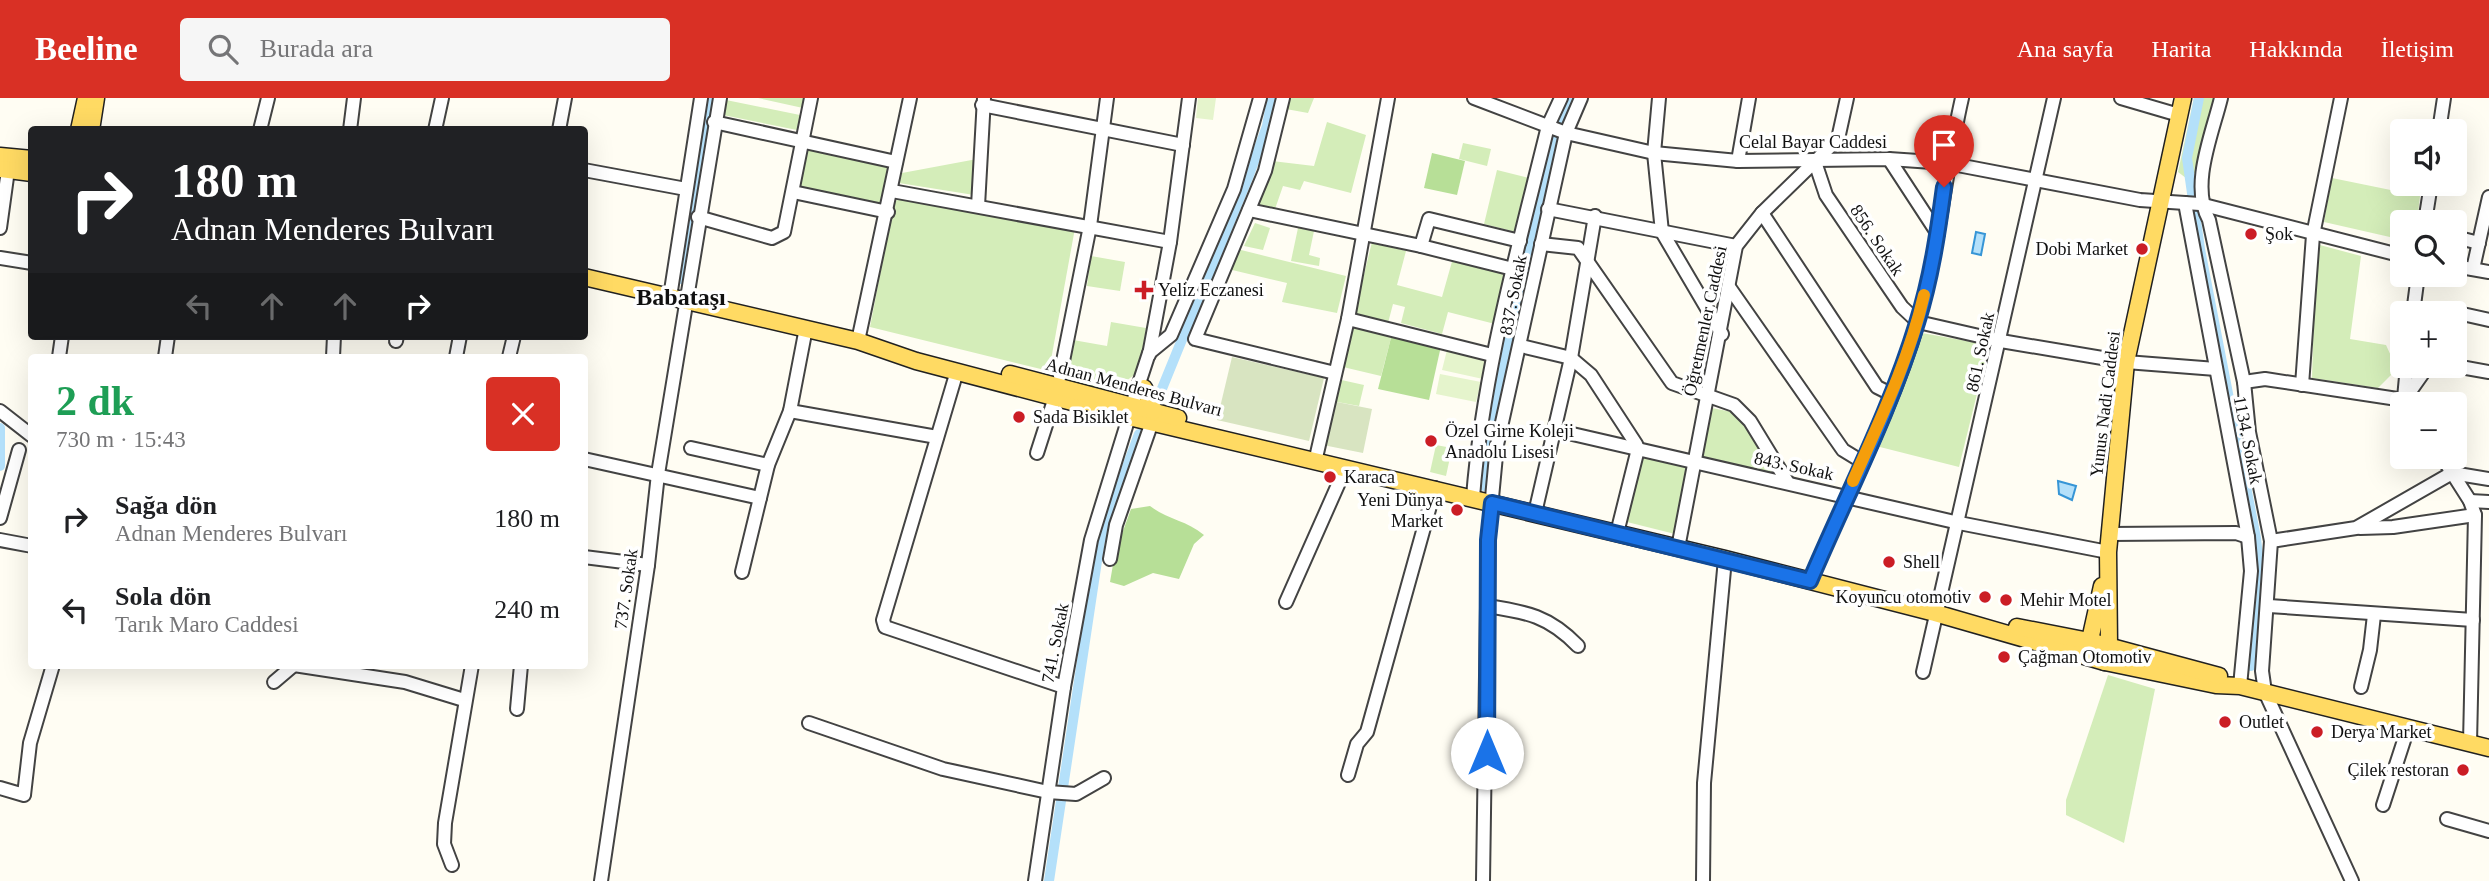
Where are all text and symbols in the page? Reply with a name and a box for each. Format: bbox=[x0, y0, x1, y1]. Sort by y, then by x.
search box bbox=[180, 18, 670, 81]
icon: search bbox=[204, 30, 242, 68]
text: Beeline bbox=[35, 31, 138, 67]
text: Burada ara bbox=[260, 34, 373, 63]
text: Ana sayfa bbox=[2017, 36, 2113, 62]
text: Harita bbox=[2151, 36, 2211, 62]
text: Hakkında bbox=[2249, 36, 2343, 62]
text: İletişim bbox=[2381, 36, 2454, 62]
pin bbox=[1914, 115, 1974, 187]
map controls bbox=[2390, 119, 2467, 469]
button: sound bbox=[2390, 119, 2467, 196]
icon: arrive bbox=[1925, 126, 1963, 164]
street label: Celal Bayar Caddesi bbox=[1739, 132, 1887, 152]
text: 180 m bbox=[171, 153, 298, 208]
icon: right bbox=[56, 154, 147, 245]
street label: 856. Sokak bbox=[1846, 201, 1908, 279]
button: search bbox=[2390, 210, 2467, 287]
text: Adnan Menderes Bulvarı bbox=[171, 211, 494, 247]
place label: Şok bbox=[2265, 224, 2293, 244]
marker: Şok bbox=[2243, 226, 2259, 242]
place label: Dobi Market bbox=[2036, 239, 2128, 259]
marker: Dobi Market bbox=[2134, 241, 2150, 257]
street label: Öğretmenler Caddesi bbox=[1679, 244, 1731, 398]
street label: 837. Sokak bbox=[1495, 253, 1531, 337]
place label: Yeliz Eczanesi bbox=[1158, 280, 1264, 300]
marker: Yeliz Eczanesi bbox=[1136, 282, 1152, 298]
district label: Babataşı bbox=[636, 284, 726, 310]
icon: left bbox=[180, 287, 218, 325]
icon: ahead bbox=[253, 287, 291, 325]
icon: ahead bbox=[326, 287, 364, 325]
icon: right bbox=[399, 287, 437, 325]
button: + bbox=[2390, 301, 2467, 378]
street label: 861. Sokak bbox=[1962, 310, 1998, 394]
street label: Yunus Nadi Caddesi bbox=[2086, 330, 2124, 478]
street label: Adnan Menderes Bulvarı bbox=[1044, 354, 1224, 420]
button: close bbox=[486, 377, 560, 451]
text: 2 dk bbox=[56, 378, 134, 424]
button: − bbox=[2390, 392, 2467, 469]
street label: 1134. Sokak bbox=[2230, 394, 2266, 486]
place label: Sada Bisiklet bbox=[1033, 407, 1129, 427]
marker: Sada Bisiklet bbox=[1011, 409, 1027, 425]
place label: Özel Girne Koleji Anadolu Lisesi bbox=[1445, 421, 1574, 462]
text: 730 m · 15:43 bbox=[56, 427, 186, 452]
marker: Özel Girne Koleji Anadolu Lisesi bbox=[1423, 433, 1439, 449]
street label: 843. Sokak bbox=[1752, 448, 1836, 484]
place label: Karaca bbox=[1344, 467, 1395, 487]
marker: Karaca bbox=[1322, 469, 1338, 485]
place label: Yeni Dünya Market bbox=[1357, 490, 1443, 531]
text: Sağa dön bbox=[115, 491, 217, 520]
icon: right bbox=[56, 500, 94, 538]
marker: Yeni Dünya Market bbox=[1449, 502, 1465, 518]
text: 180 m bbox=[494, 504, 560, 533]
text: Adnan Menderes Bulvarı bbox=[115, 521, 348, 546]
street label: 737. Sokak bbox=[610, 548, 642, 630]
place label: Shell bbox=[1903, 552, 1940, 572]
marker: Shell bbox=[1881, 554, 1897, 570]
text: Sola dön bbox=[115, 582, 211, 611]
place label: Koyuncu otomotiv bbox=[1836, 587, 1971, 607]
marker: Koyuncu otomotiv bbox=[1977, 589, 1993, 605]
place label: Mehir Motel bbox=[2020, 590, 2112, 610]
icon: left bbox=[56, 591, 94, 629]
marker: Mehir Motel bbox=[1998, 592, 2014, 608]
text: 240 m bbox=[494, 595, 560, 624]
street label: 741. Sokak bbox=[1037, 601, 1073, 685]
text: Tarık Maro Caddesi bbox=[115, 612, 299, 637]
place label: Çağman Otomotiv bbox=[2018, 647, 2152, 667]
marker: Çağman Otomotiv bbox=[1996, 649, 2012, 665]
place label: Outlet bbox=[2239, 712, 2284, 732]
marker: Outlet bbox=[2217, 714, 2233, 730]
position arrow bbox=[1450, 716, 1524, 790]
place label: Derya Market bbox=[2331, 722, 2431, 742]
marker: Derya Market bbox=[2309, 724, 2325, 740]
place label: Çilek restoran bbox=[2348, 760, 2449, 780]
marker: Çilek restoran bbox=[2455, 762, 2471, 778]

